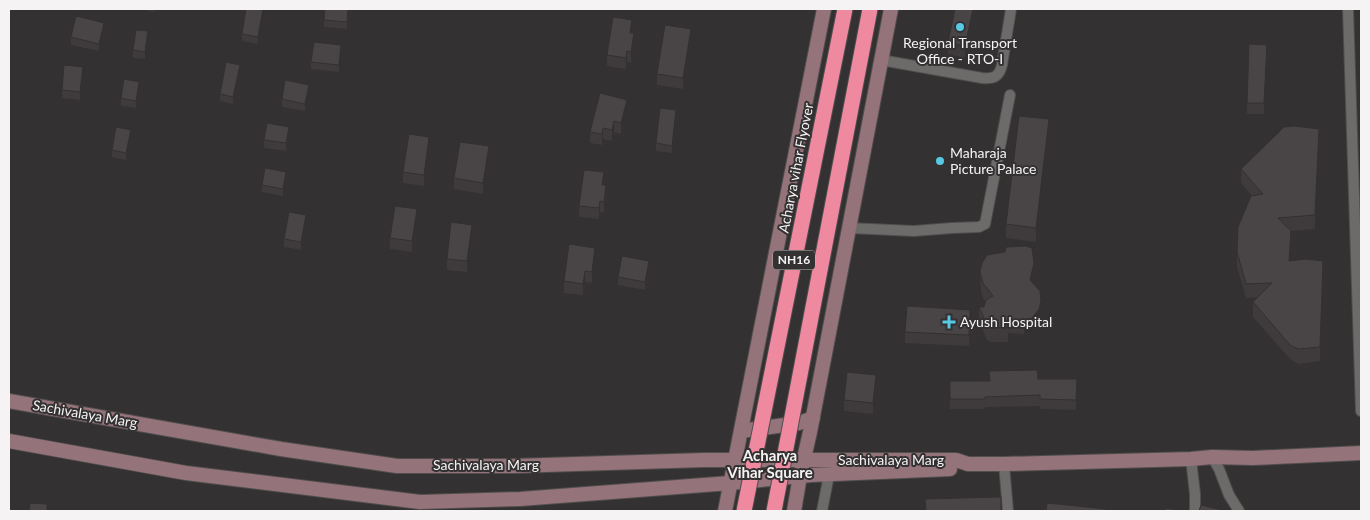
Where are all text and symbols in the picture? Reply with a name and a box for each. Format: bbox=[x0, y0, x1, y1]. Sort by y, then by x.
marker: Regional Transport Office - RTO-I bbox=[954, 21, 966, 33]
place label: Regional Transport Office - RTO-I bbox=[903, 34, 1017, 67]
street label: Acharya vihar Flyover bbox=[775, 101, 816, 234]
place label: Maharaja Picture Palace bbox=[950, 144, 1036, 177]
marker: Maharaja Picture Palace bbox=[934, 155, 946, 167]
road number: NH16 bbox=[773, 250, 815, 270]
place label: Ayush Hospital bbox=[960, 313, 1052, 330]
marker: Ayush Hospital bbox=[942, 315, 956, 329]
street label: Sachivalaya Marg bbox=[31, 396, 139, 431]
district label: Acharya Vihar Square bbox=[726, 446, 813, 481]
street label: Sachivalaya Marg bbox=[838, 451, 944, 468]
street label: Sachivalaya Marg bbox=[433, 456, 539, 473]

